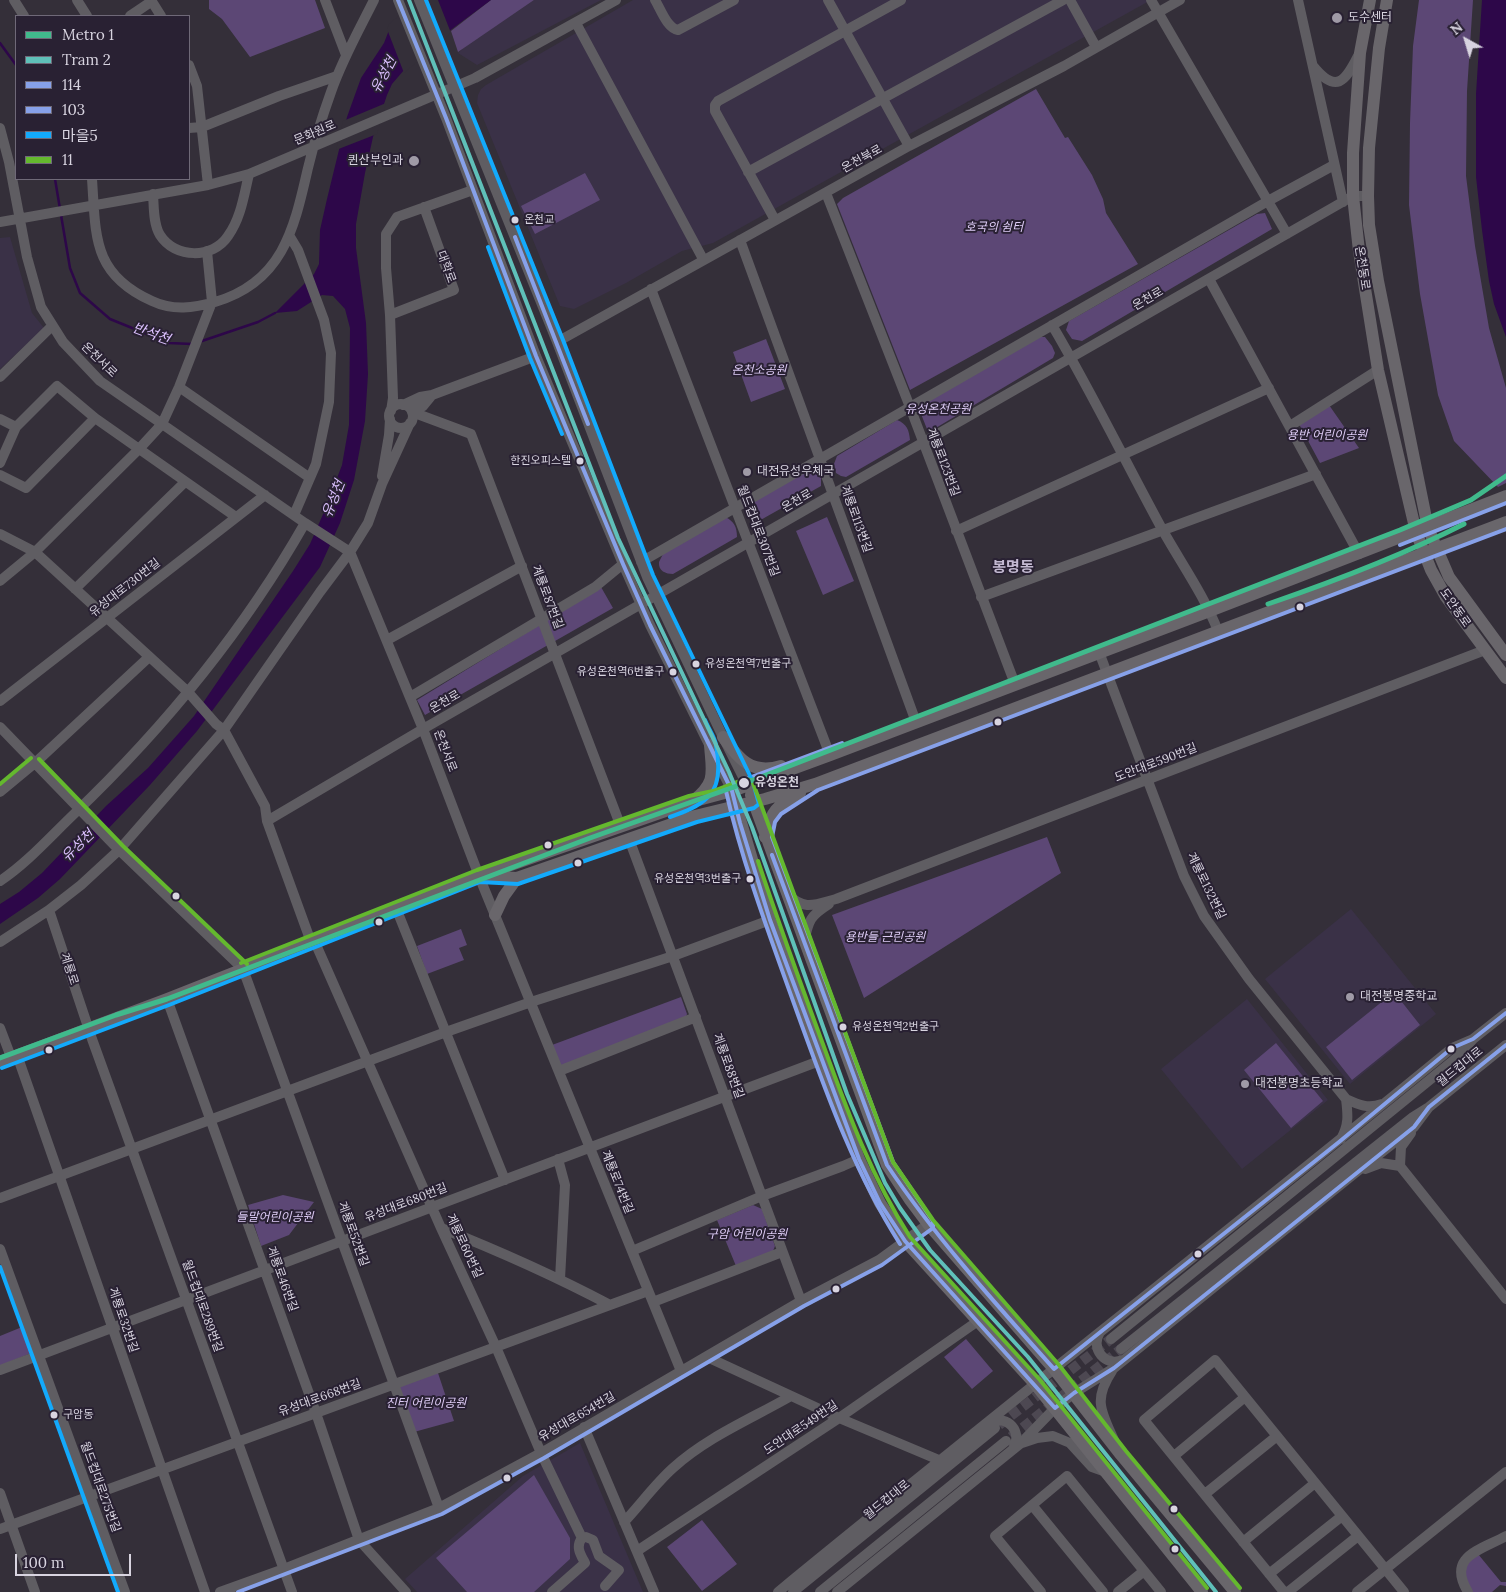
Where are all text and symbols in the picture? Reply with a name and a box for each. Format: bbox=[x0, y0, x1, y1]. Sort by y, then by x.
marker: 도수센터 bbox=[1330, 11, 1344, 25]
place label: 도수센터 bbox=[1348, 11, 1392, 25]
legend bbox=[15, 15, 190, 180]
north arrow bbox=[1441, 15, 1491, 65]
text: N bbox=[1447, 18, 1466, 39]
text: Metro 1 bbox=[62, 25, 114, 44]
text: Tram 2 bbox=[62, 50, 111, 69]
water label: 유성천 bbox=[368, 54, 400, 96]
text: 114 bbox=[62, 75, 81, 94]
text: 103 bbox=[62, 100, 85, 119]
street label: 문화원로 bbox=[292, 118, 338, 148]
text: 마을5 bbox=[62, 126, 98, 145]
street label: 온천북로 bbox=[839, 142, 885, 176]
text: 11 bbox=[62, 150, 73, 169]
place label: 퀸산부인과 bbox=[348, 154, 403, 168]
marker: 퀸산부인과 bbox=[407, 154, 421, 168]
place label: 온천교 bbox=[524, 213, 554, 227]
marker: 온천교 bbox=[510, 215, 520, 225]
park label: 호국의 쉼터 bbox=[965, 221, 1023, 235]
street label: 온천동로 bbox=[1351, 245, 1373, 291]
street label: 대학로 bbox=[434, 249, 458, 285]
street label: 온천로 bbox=[1130, 284, 1166, 314]
water label: 반석천 bbox=[130, 319, 172, 349]
street label: 온천서로 bbox=[78, 339, 120, 381]
park label: 온천소공원 bbox=[731, 364, 787, 378]
park label: 유성온천공원 bbox=[905, 403, 971, 417]
street label: 계룡로123번길 bbox=[923, 426, 963, 498]
park label: 용반 어린이공원 bbox=[1287, 429, 1367, 443]
place label: 한진오피스텔 bbox=[510, 454, 571, 468]
marker: 한진오피스텔 bbox=[575, 456, 585, 466]
place label: 대전유성우체국 bbox=[757, 465, 834, 479]
marker: 대전유성우체국 bbox=[741, 466, 753, 478]
water label: 유성천 bbox=[319, 478, 349, 520]
street label: 월드컵대로307번길 bbox=[734, 483, 782, 579]
street label: 계룡로113번길 bbox=[837, 483, 875, 555]
street label: 온천로 bbox=[779, 486, 815, 516]
street label: 유성대로730번길 bbox=[87, 556, 163, 620]
district label: 봉명동 bbox=[992, 559, 1034, 577]
street label: 계룡로87번길 bbox=[528, 563, 566, 631]
street label: 도안동로 bbox=[1436, 586, 1474, 630]
unlabelled marker bbox=[1295, 602, 1305, 612]
place label: 유성온천역7번출구 bbox=[705, 657, 791, 671]
marker: 유성온천역7번출구 bbox=[691, 659, 701, 669]
place label: 유성온천역6번출구 bbox=[577, 665, 664, 679]
marker: 유성온천역6번출구 bbox=[668, 667, 678, 677]
street label: 온천로 bbox=[427, 687, 463, 717]
unlabelled marker bbox=[993, 717, 1003, 727]
street label: 온천서로 bbox=[430, 728, 460, 774]
street label: 도안대로590번길 bbox=[1113, 741, 1199, 785]
marker: 유성온천 bbox=[737, 776, 751, 790]
place label: 유성온천 bbox=[755, 776, 799, 790]
water label: 유성천 bbox=[58, 827, 98, 865]
unlabelled marker bbox=[543, 840, 553, 850]
street label: 계룡로132번길 bbox=[1184, 850, 1228, 922]
unlabelled marker bbox=[573, 858, 583, 868]
place label: 유성온천역3번출구 bbox=[654, 872, 741, 886]
marker: 유성온천역3번출구 bbox=[745, 874, 755, 884]
unlabelled marker bbox=[171, 891, 181, 901]
unlabelled marker bbox=[374, 917, 384, 927]
park label: 용반들 근린공원 bbox=[845, 931, 925, 945]
street label: 계룡로 bbox=[57, 951, 81, 987]
place label: 대전봉명중학교 bbox=[1360, 990, 1437, 1004]
marker: 대전봉명중학교 bbox=[1344, 991, 1356, 1003]
place label: 유성온천역2번출구 bbox=[852, 1020, 939, 1034]
marker: 유성온천역2번출구 bbox=[838, 1022, 848, 1032]
street label: 계룡로88번길 bbox=[709, 1031, 747, 1101]
street label: 월드컵대로 bbox=[1434, 1044, 1486, 1090]
unlabelled marker bbox=[1446, 1044, 1456, 1054]
unlabelled marker bbox=[44, 1045, 54, 1055]
place label: 대전봉명초등학교 bbox=[1255, 1077, 1343, 1091]
marker: 대전봉명초등학교 bbox=[1239, 1078, 1251, 1090]
street label: 계룡로74번길 bbox=[598, 1148, 636, 1216]
street label: 유성대로680번길 bbox=[363, 1181, 449, 1225]
street label: 계룡로52번길 bbox=[335, 1200, 371, 1268]
park label: 들말어린이공원 bbox=[236, 1211, 314, 1225]
street label: 계룡로60번길 bbox=[443, 1211, 485, 1281]
park label: 구암 어린이공원 bbox=[707, 1228, 787, 1242]
street label: 계룡로46번길 bbox=[263, 1244, 301, 1314]
unlabelled marker bbox=[1193, 1249, 1203, 1259]
street label: 월드컵대로289번길 bbox=[179, 1258, 225, 1354]
unlabelled marker bbox=[831, 1284, 841, 1294]
street label: 계룡로32번길 bbox=[105, 1285, 141, 1355]
street label: 유성대로668번길 bbox=[277, 1376, 363, 1420]
street label: 유성대로654번길 bbox=[536, 1389, 618, 1445]
park label: 진터 어린이공원 bbox=[386, 1397, 466, 1411]
street label: 도안대로549번길 bbox=[761, 1398, 841, 1458]
place label: 구암동 bbox=[63, 1408, 93, 1422]
marker: 구암동 bbox=[49, 1410, 59, 1420]
street label: 월드컵대로275번길 bbox=[77, 1440, 123, 1534]
unlabelled marker bbox=[502, 1473, 512, 1483]
street label: 월드컵대로 bbox=[861, 1477, 913, 1523]
unlabelled marker bbox=[1169, 1504, 1179, 1514]
scale bar bbox=[18, 1544, 134, 1576]
unlabelled marker bbox=[1170, 1544, 1180, 1554]
text: 100 m bbox=[23, 1553, 64, 1572]

